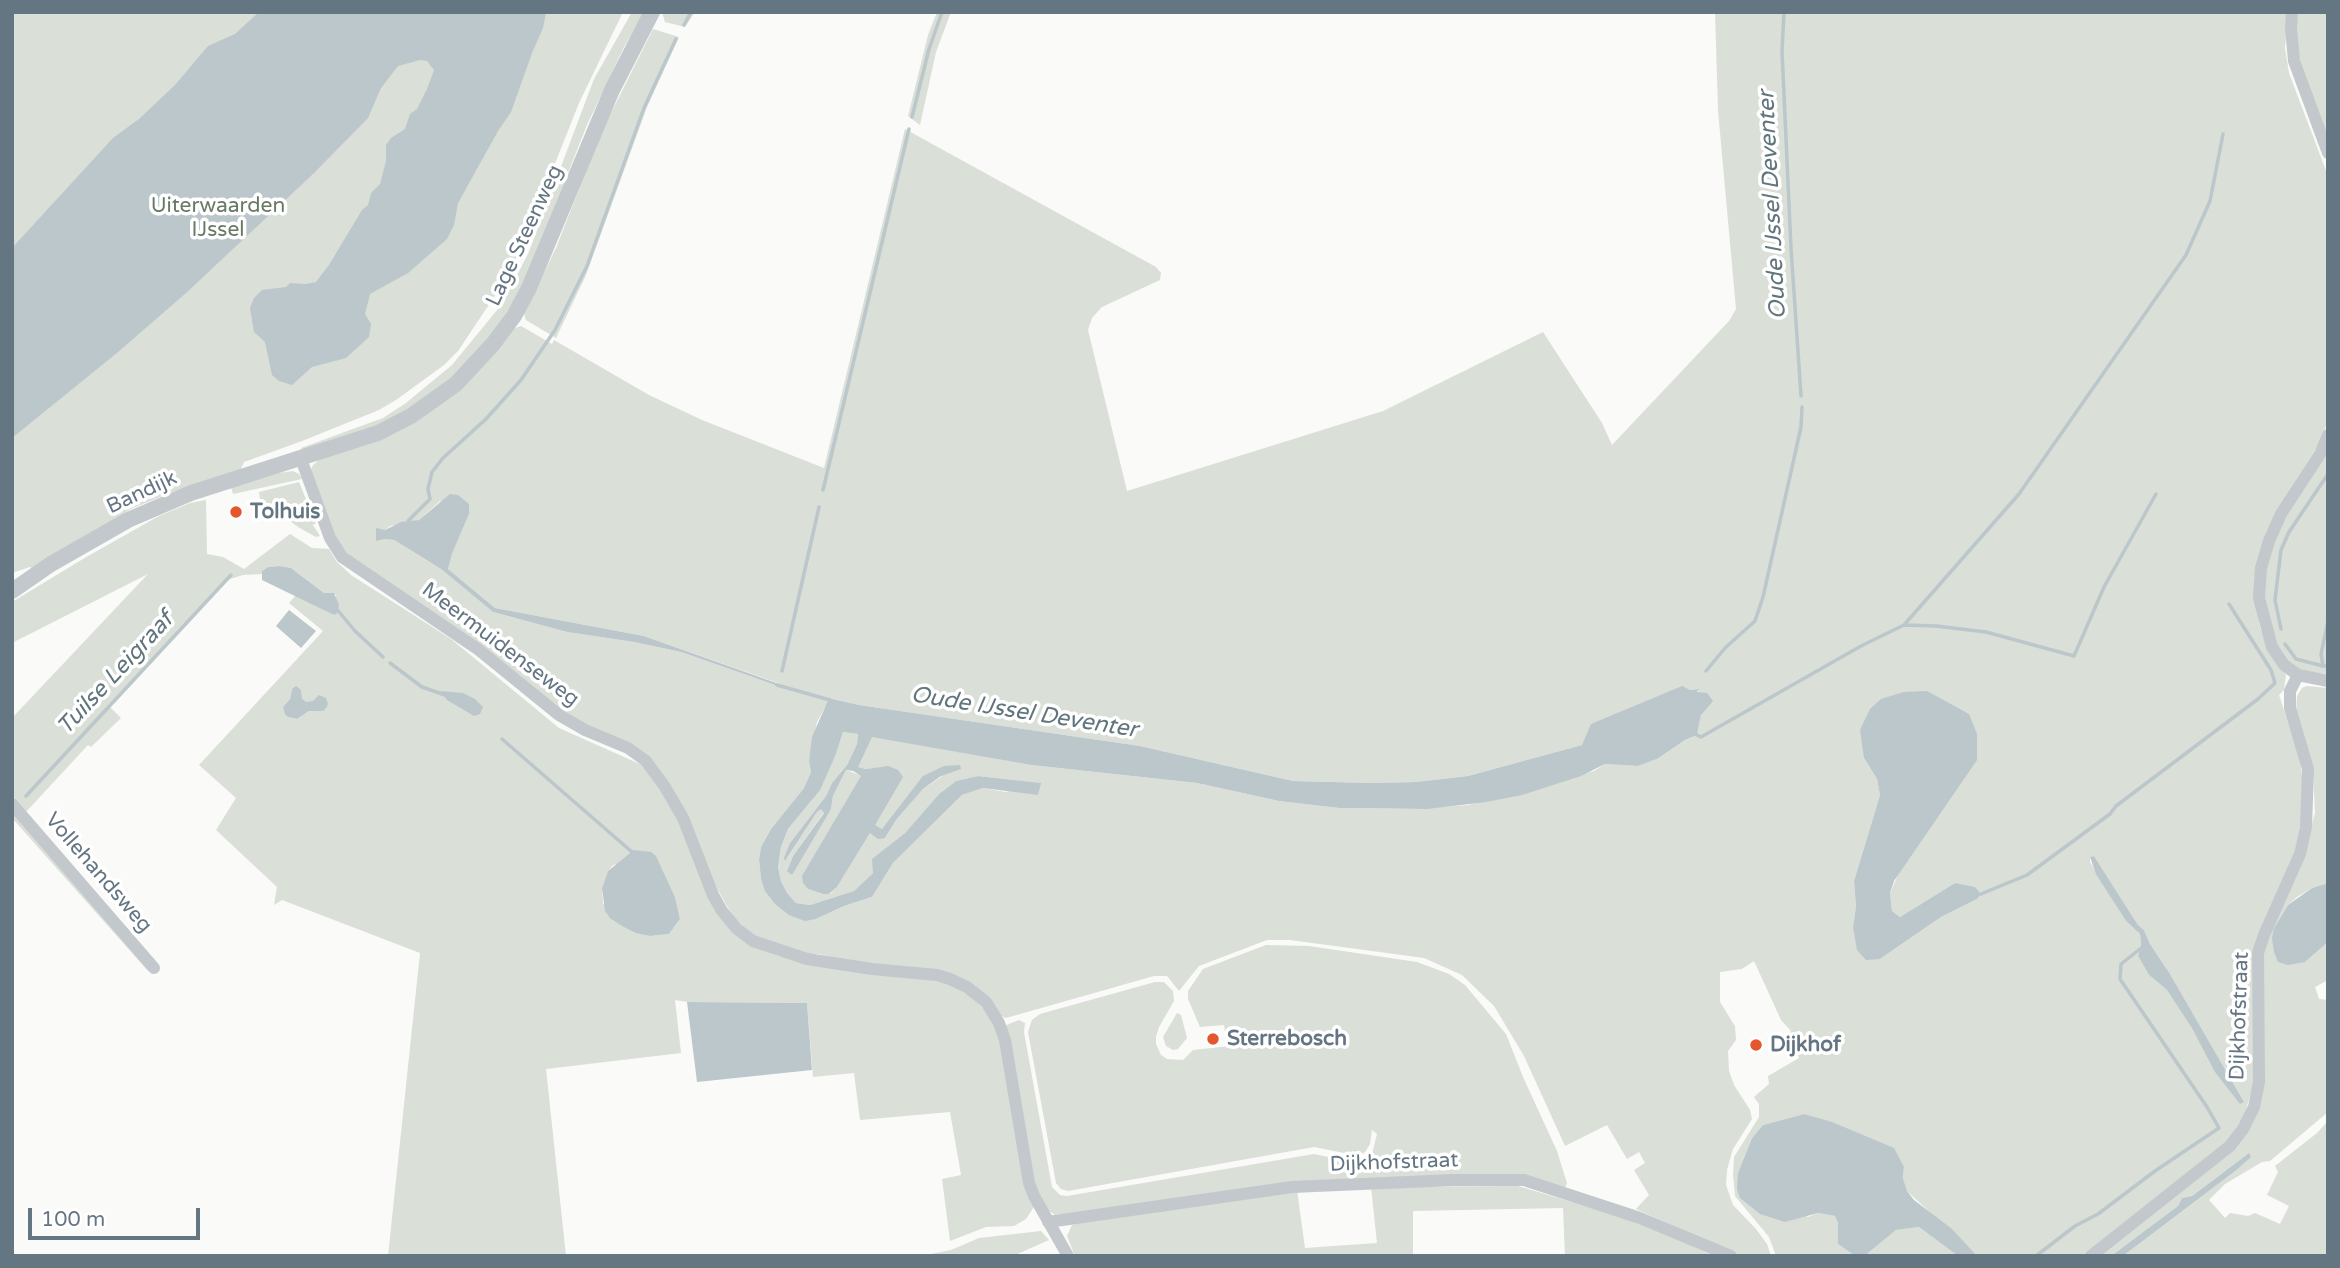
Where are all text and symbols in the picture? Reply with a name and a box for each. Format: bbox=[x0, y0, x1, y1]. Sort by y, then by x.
water label: Oude IJssel Deventer bbox=[1753, 90, 1793, 320]
street label: Lage Steenweg bbox=[481, 161, 569, 311]
park label: Uiterwaarden IJssel bbox=[151, 193, 285, 243]
street label: Bandijk bbox=[103, 466, 181, 520]
place label: Tolhuis bbox=[250, 499, 320, 525]
marker: Tolhuis bbox=[228, 504, 244, 520]
street label: Meermuidenseweg bbox=[416, 578, 584, 712]
water label: Tuilse Leigraaf bbox=[52, 607, 180, 741]
water label: Oude IJssel Deventer bbox=[909, 681, 1139, 745]
street label: Vollehandsweg bbox=[39, 808, 157, 938]
street label: Dijkhofstraat bbox=[2225, 951, 2255, 1081]
place label: Sterrebosch bbox=[1227, 1026, 1347, 1052]
marker: Sterrebosch bbox=[1205, 1031, 1221, 1047]
place label: Dijkhof bbox=[1770, 1032, 1841, 1058]
marker: Dijkhof bbox=[1748, 1037, 1764, 1053]
street label: Dijkhofstraat bbox=[1329, 1148, 1459, 1178]
scale bar bbox=[32, 1194, 203, 1238]
text: 100 m bbox=[41, 1207, 105, 1232]

